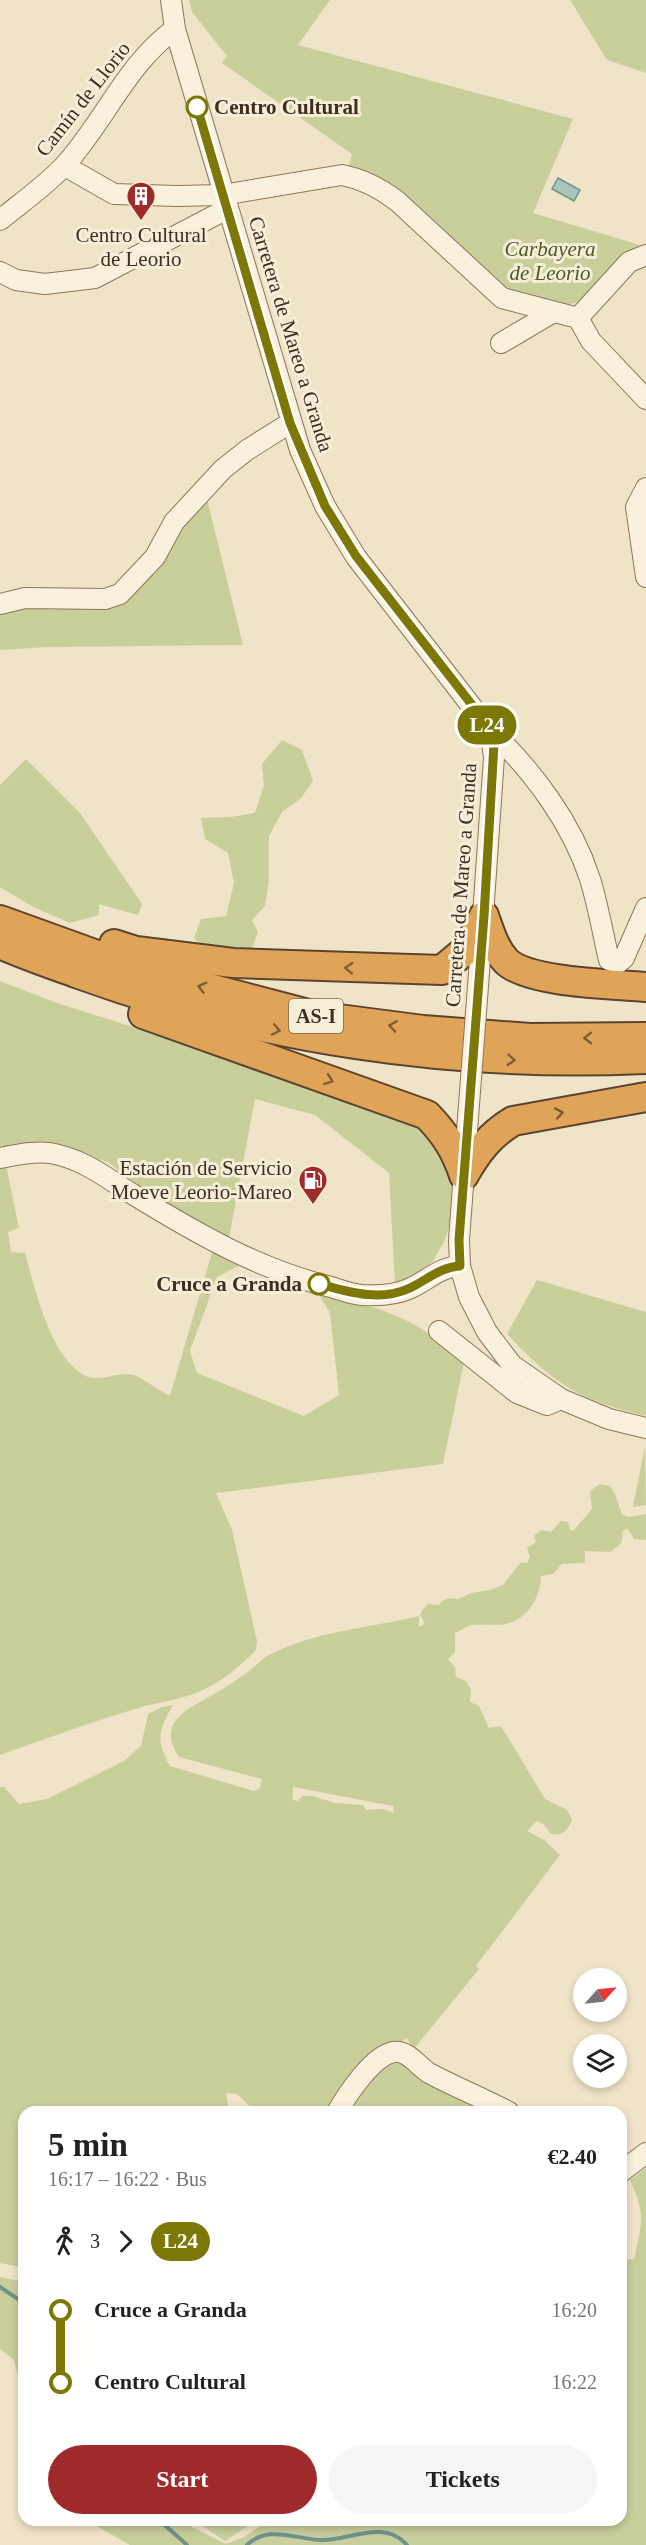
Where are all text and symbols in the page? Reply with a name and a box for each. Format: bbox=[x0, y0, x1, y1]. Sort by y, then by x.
street label: Camín de Llorio bbox=[31, 37, 135, 161]
place label: Centro Cultural bbox=[214, 95, 359, 119]
marker: Centro Cultural bbox=[186, 96, 208, 118]
building icon: Centro Cultural de Leorio bbox=[125, 180, 157, 222]
street label: Carretera de Mareo a Granda bbox=[244, 213, 338, 455]
place label: Centro Cultural de Leorio bbox=[75, 223, 207, 271]
park label: Carbayera de Leorio bbox=[505, 237, 596, 285]
line badge: L24 bbox=[452, 706, 522, 744]
text: L24 bbox=[469, 713, 505, 737]
street label: Carretera de Mareo a Granda bbox=[440, 761, 482, 1008]
one-way arrow bbox=[344, 962, 353, 975]
one-way arrow bbox=[198, 981, 208, 994]
road number: AS-I bbox=[289, 999, 343, 1033]
one-way arrow bbox=[389, 1020, 398, 1032]
one-way arrow bbox=[271, 1022, 281, 1035]
one-way arrow bbox=[583, 1032, 592, 1044]
one-way arrow bbox=[506, 1053, 515, 1066]
one-way arrow bbox=[323, 1073, 334, 1086]
one-way arrow bbox=[554, 1107, 564, 1120]
place label: Estación de Servicio Moeve Leorio-Mareo bbox=[111, 1156, 292, 1204]
fuel station icon: Estación de Servicio Moeve Leorio-Mareo bbox=[297, 1164, 329, 1206]
place label: Cruce a Granda bbox=[156, 1272, 302, 1296]
marker: Cruce a Granda bbox=[308, 1273, 330, 1295]
north arrow bbox=[573, 1968, 627, 2022]
map controls bbox=[573, 1968, 627, 2088]
button: layers bbox=[573, 2034, 627, 2088]
text: 5 min bbox=[48, 2127, 128, 2163]
text: €2.40 bbox=[548, 2144, 597, 2169]
text: 16:17 – 16:22 · Bus bbox=[48, 2168, 207, 2190]
icon: walk bbox=[48, 2225, 81, 2258]
icon: forward bbox=[109, 2225, 142, 2258]
text: L24 bbox=[163, 2229, 198, 2253]
text: 3 bbox=[90, 2230, 100, 2252]
text: Cruce a Granda bbox=[94, 2297, 247, 2322]
text: 16:20 bbox=[551, 2299, 597, 2321]
text: Centro Cultural bbox=[94, 2369, 246, 2394]
text: 16:22 bbox=[551, 2371, 597, 2393]
button: Start bbox=[48, 2445, 317, 2514]
button: Tickets bbox=[329, 2445, 597, 2514]

